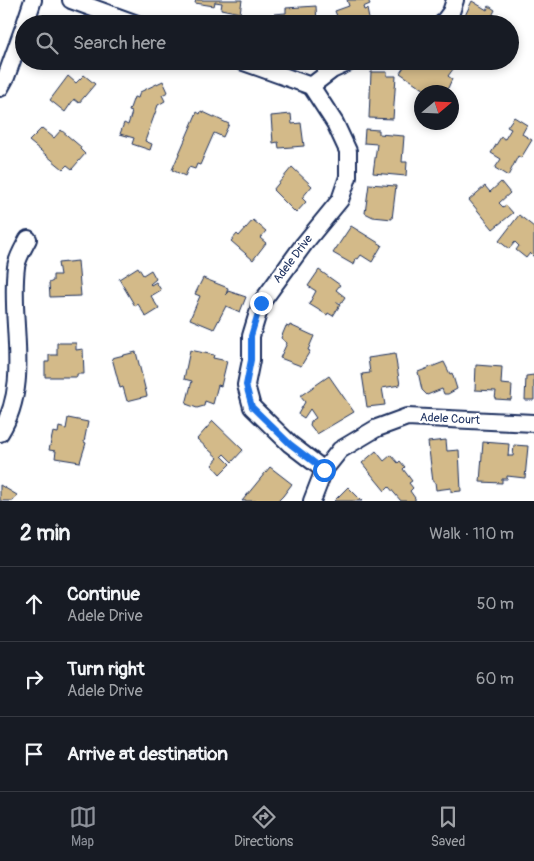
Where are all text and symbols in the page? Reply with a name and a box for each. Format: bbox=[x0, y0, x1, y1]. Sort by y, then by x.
search box bbox=[15, 15, 519, 70]
icon: search bbox=[33, 29, 61, 57]
text: Search here bbox=[73, 31, 166, 55]
north arrow bbox=[414, 85, 459, 130]
street label: Adele Drive bbox=[270, 232, 316, 286]
route end bbox=[250, 292, 273, 315]
street label: Adele Court bbox=[420, 410, 481, 428]
route start bbox=[313, 459, 336, 482]
text: 2 min bbox=[20, 520, 70, 547]
text: Walk · 110 m bbox=[429, 524, 514, 544]
text: Continue bbox=[67, 582, 140, 606]
icon: ahead bbox=[20, 590, 48, 618]
text: 50 m bbox=[477, 594, 514, 614]
text: Adele Drive bbox=[67, 606, 143, 626]
text: Turn right bbox=[67, 657, 145, 681]
icon: right bbox=[20, 665, 48, 693]
text: 60 m bbox=[476, 669, 514, 689]
text: Adele Drive bbox=[67, 681, 143, 701]
icon: arrive bbox=[20, 740, 48, 768]
text: Arrive at destination bbox=[67, 742, 228, 766]
tab: Map bbox=[69, 803, 97, 850]
tab: Directions bbox=[234, 803, 293, 850]
tab: Saved bbox=[431, 803, 465, 850]

